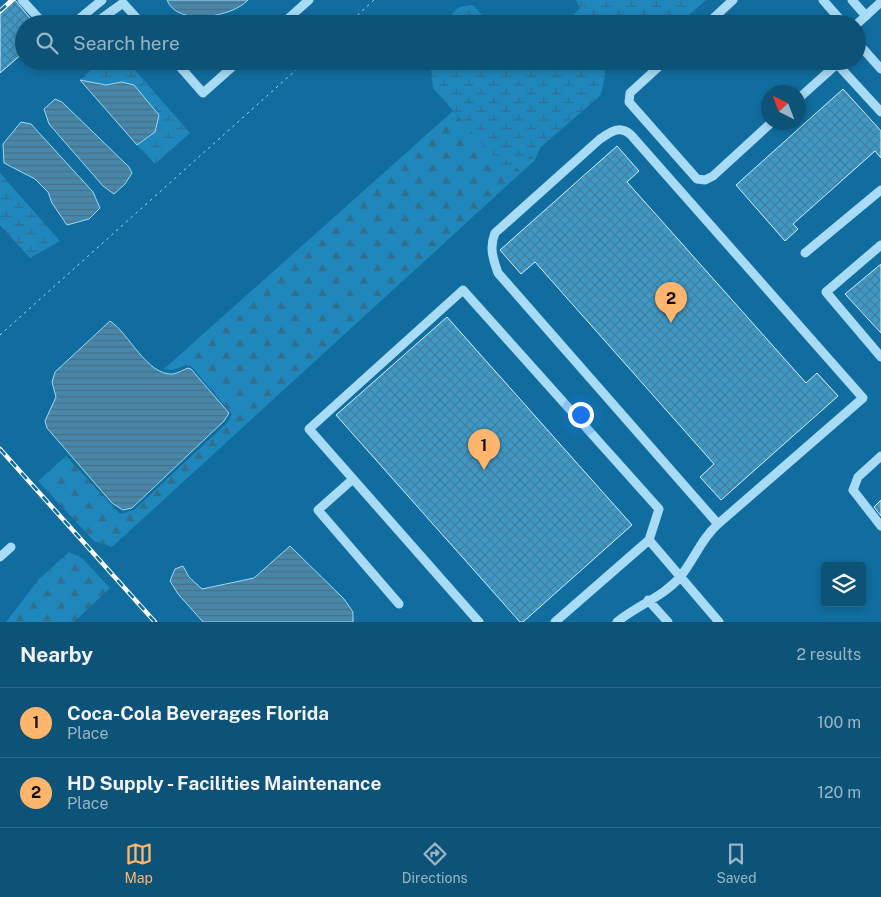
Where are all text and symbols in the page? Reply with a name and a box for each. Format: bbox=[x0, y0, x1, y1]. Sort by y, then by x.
search box bbox=[15, 15, 866, 70]
icon: search bbox=[33, 29, 61, 57]
text: Search here bbox=[73, 32, 180, 54]
north arrow bbox=[761, 85, 806, 130]
pin: 2 bbox=[655, 282, 687, 323]
your location bbox=[568, 402, 594, 428]
pin: 1 bbox=[468, 429, 500, 470]
map controls bbox=[821, 562, 866, 607]
button: layers bbox=[821, 562, 866, 607]
text: Nearby bbox=[20, 642, 93, 667]
text: 2 results bbox=[796, 645, 861, 664]
text: Coca-Cola Beverages Florida bbox=[67, 702, 329, 724]
text: 1 bbox=[33, 713, 39, 732]
text: 100 m bbox=[817, 713, 861, 732]
text: Place bbox=[67, 724, 109, 743]
text: HD Supply - Facilities Maintenance bbox=[67, 772, 381, 794]
text: 2 bbox=[31, 783, 41, 802]
text: 120 m bbox=[817, 783, 861, 802]
text: Place bbox=[67, 794, 109, 813]
tab: Map bbox=[124, 840, 153, 886]
tab: Directions bbox=[402, 840, 468, 886]
tab: Saved bbox=[716, 840, 757, 886]

